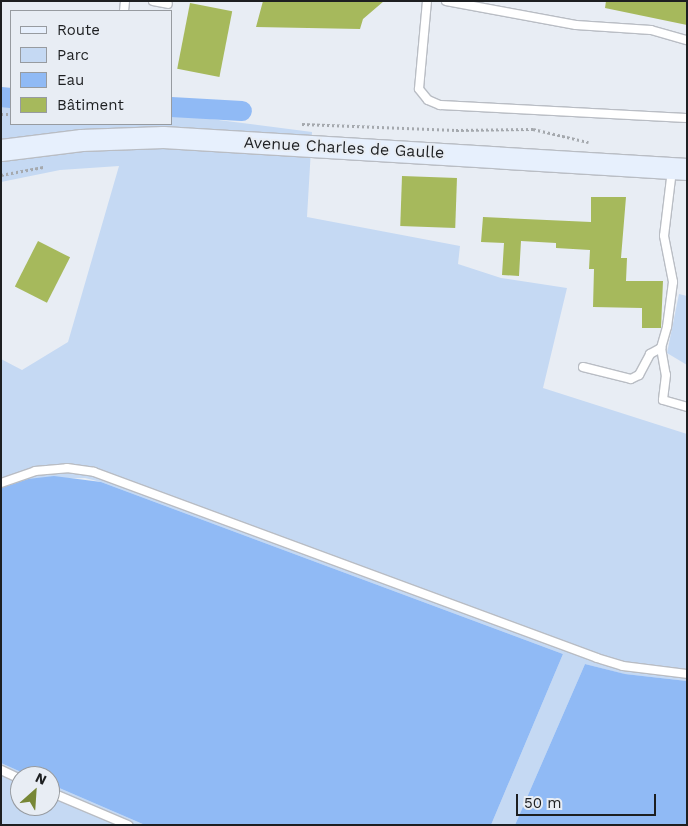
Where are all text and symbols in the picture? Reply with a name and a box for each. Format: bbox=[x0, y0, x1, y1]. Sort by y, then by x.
legend bbox=[10, 10, 172, 125]
text: Route bbox=[57, 21, 100, 39]
text: Parc bbox=[57, 46, 89, 64]
text: Eau bbox=[57, 71, 84, 89]
text: Bâtiment bbox=[57, 96, 124, 114]
street label: Avenue Charles de Gaulle bbox=[243, 133, 445, 163]
north arrow bbox=[10, 766, 60, 816]
text: N bbox=[33, 769, 49, 788]
scale bar bbox=[518, 784, 658, 816]
text: 50 m bbox=[524, 794, 561, 812]

